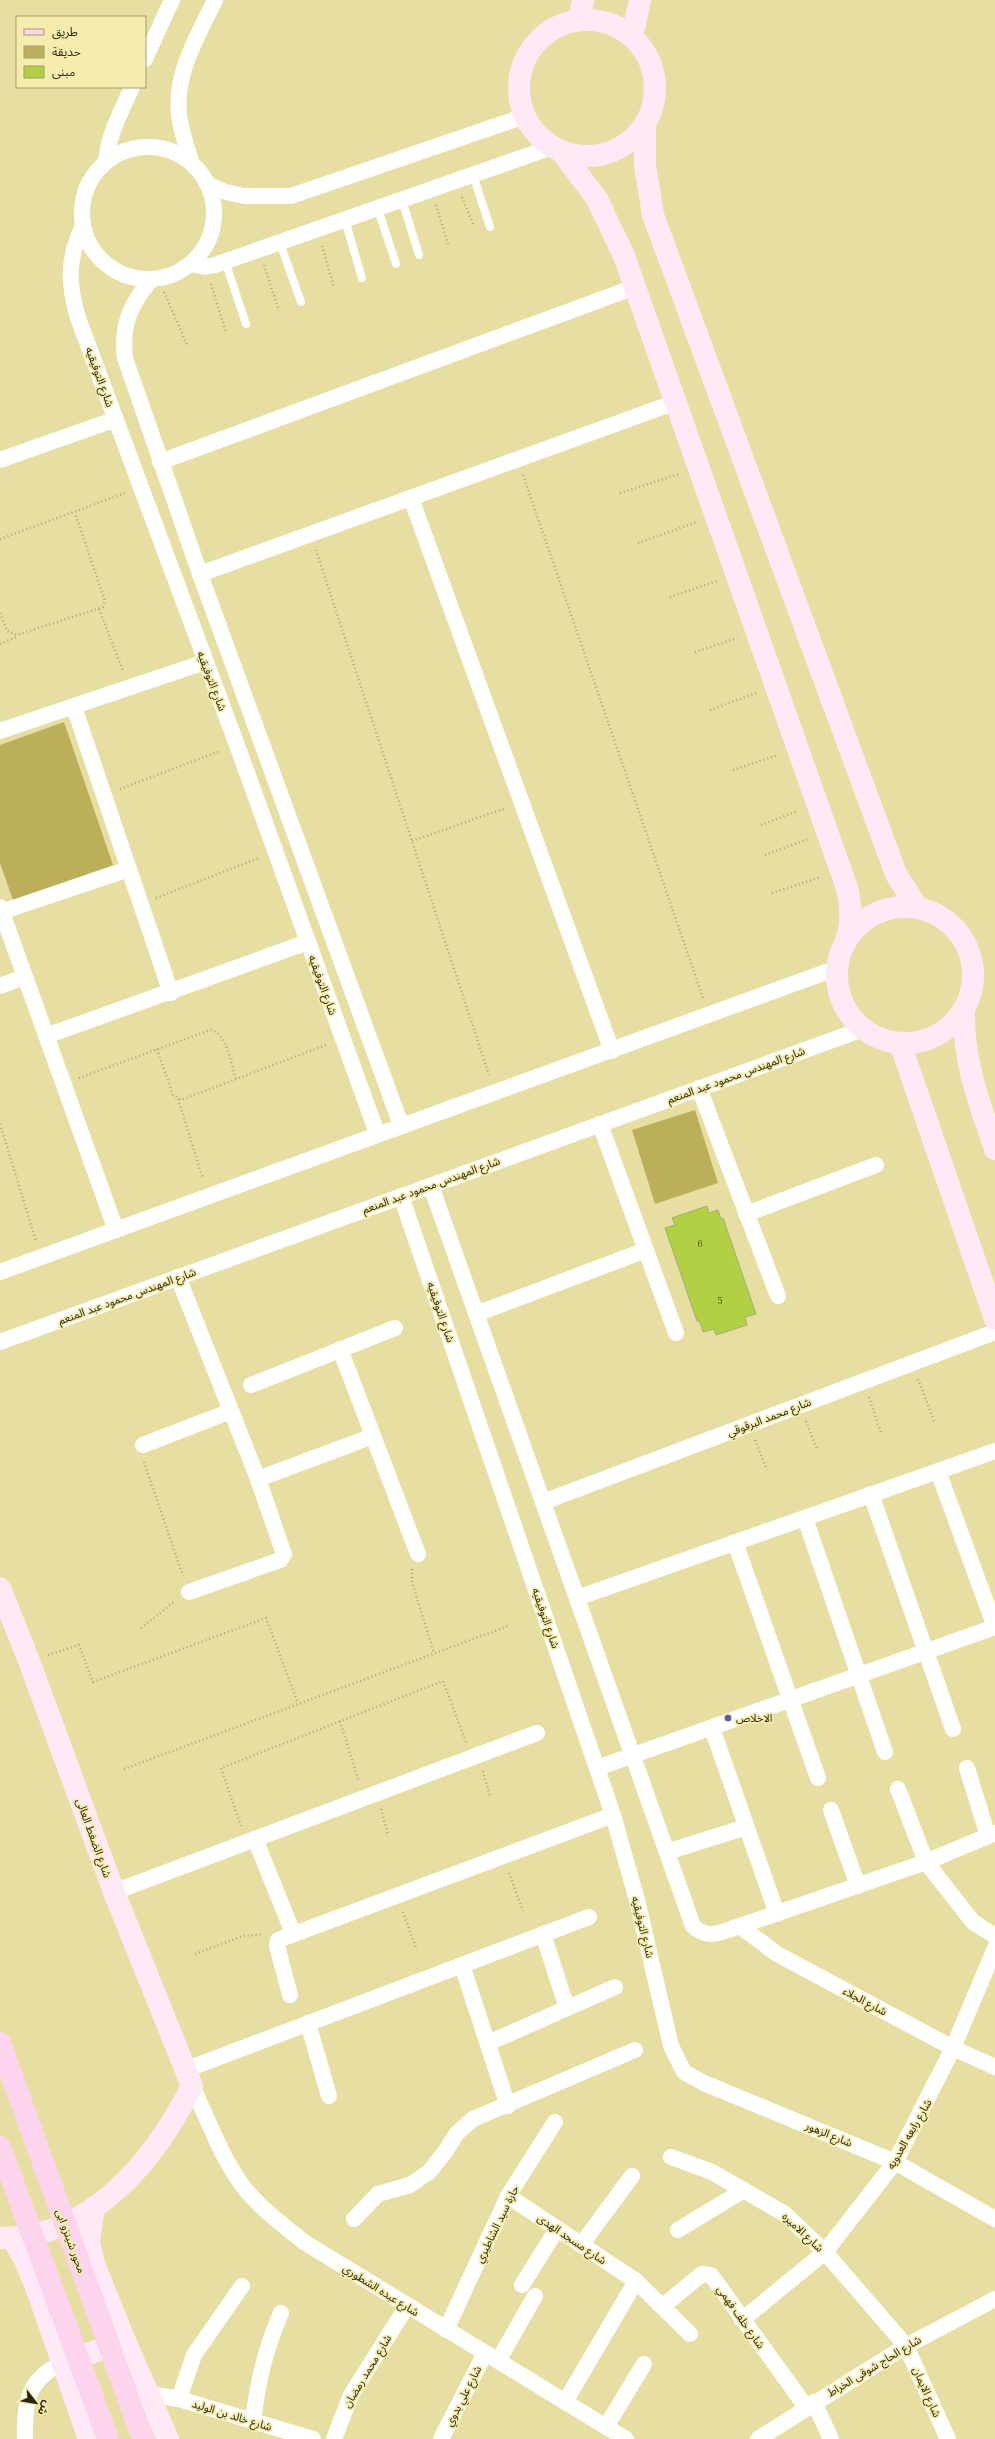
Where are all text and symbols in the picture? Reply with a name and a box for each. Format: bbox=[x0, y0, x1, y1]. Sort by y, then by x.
legend bbox=[16, 16, 146, 88]
text: طريق bbox=[52, 24, 78, 40]
text: حديقة bbox=[52, 44, 81, 59]
text: مبنى bbox=[52, 64, 75, 79]
street label: شارع التوفيقيه bbox=[82, 345, 117, 410]
street label: شارع التوفيقيه bbox=[193, 649, 230, 714]
street label: شارع التوفيقيه bbox=[305, 953, 340, 1018]
street label: شارع المهندس محمود عبد المنعم bbox=[665, 1043, 808, 1108]
street label: شارع المهندس محمود عبد المنعم bbox=[360, 1153, 503, 1218]
house number: 6 bbox=[697, 1238, 703, 1249]
street label: شارع المهندس محمود عبد المنعم bbox=[56, 1264, 199, 1329]
street label: شارع التوفيقيه bbox=[423, 1280, 458, 1345]
house number: 5 bbox=[718, 1295, 723, 1306]
street label: شارع محمد البرقوقي bbox=[725, 1394, 814, 1442]
street label: شارع التوفيقيه bbox=[528, 1586, 563, 1651]
place label: الاخلاص bbox=[736, 1711, 772, 1725]
marker: الاخلاص bbox=[723, 1713, 733, 1723]
street label: شارع الضغط العالى bbox=[72, 1796, 115, 1880]
street label: شارع التوفيقيه bbox=[628, 1895, 658, 1960]
street label: شارع الجلاء bbox=[840, 1984, 890, 2019]
street label: شارع رابعه العدويه bbox=[883, 2096, 936, 2172]
street label: شارع الزهور bbox=[802, 2118, 855, 2151]
street label: حارة سيد الشاطيري bbox=[472, 2183, 524, 2266]
street label: محور شينزو ابى bbox=[53, 2207, 89, 2275]
street label: شارع الاميره bbox=[779, 2209, 827, 2256]
street label: شارع مسجد الهدى bbox=[534, 2211, 610, 2268]
street label: شارع عبده الشطوري bbox=[339, 2261, 422, 2321]
street label: شارع خلف فهمي bbox=[712, 2283, 768, 2353]
street label: شارع محمد رمضان bbox=[340, 2332, 395, 2411]
street label: شارع الحاج شوقى الخراط bbox=[824, 2332, 925, 2401]
street label: شارع علي بدوي bbox=[442, 2363, 487, 2430]
street label: شارع الايمان bbox=[909, 2365, 944, 2420]
north arrow bbox=[16, 2383, 56, 2423]
street label: شارع خالد بن الوليد bbox=[190, 2396, 274, 2435]
text: ش bbox=[35, 2398, 54, 2418]

